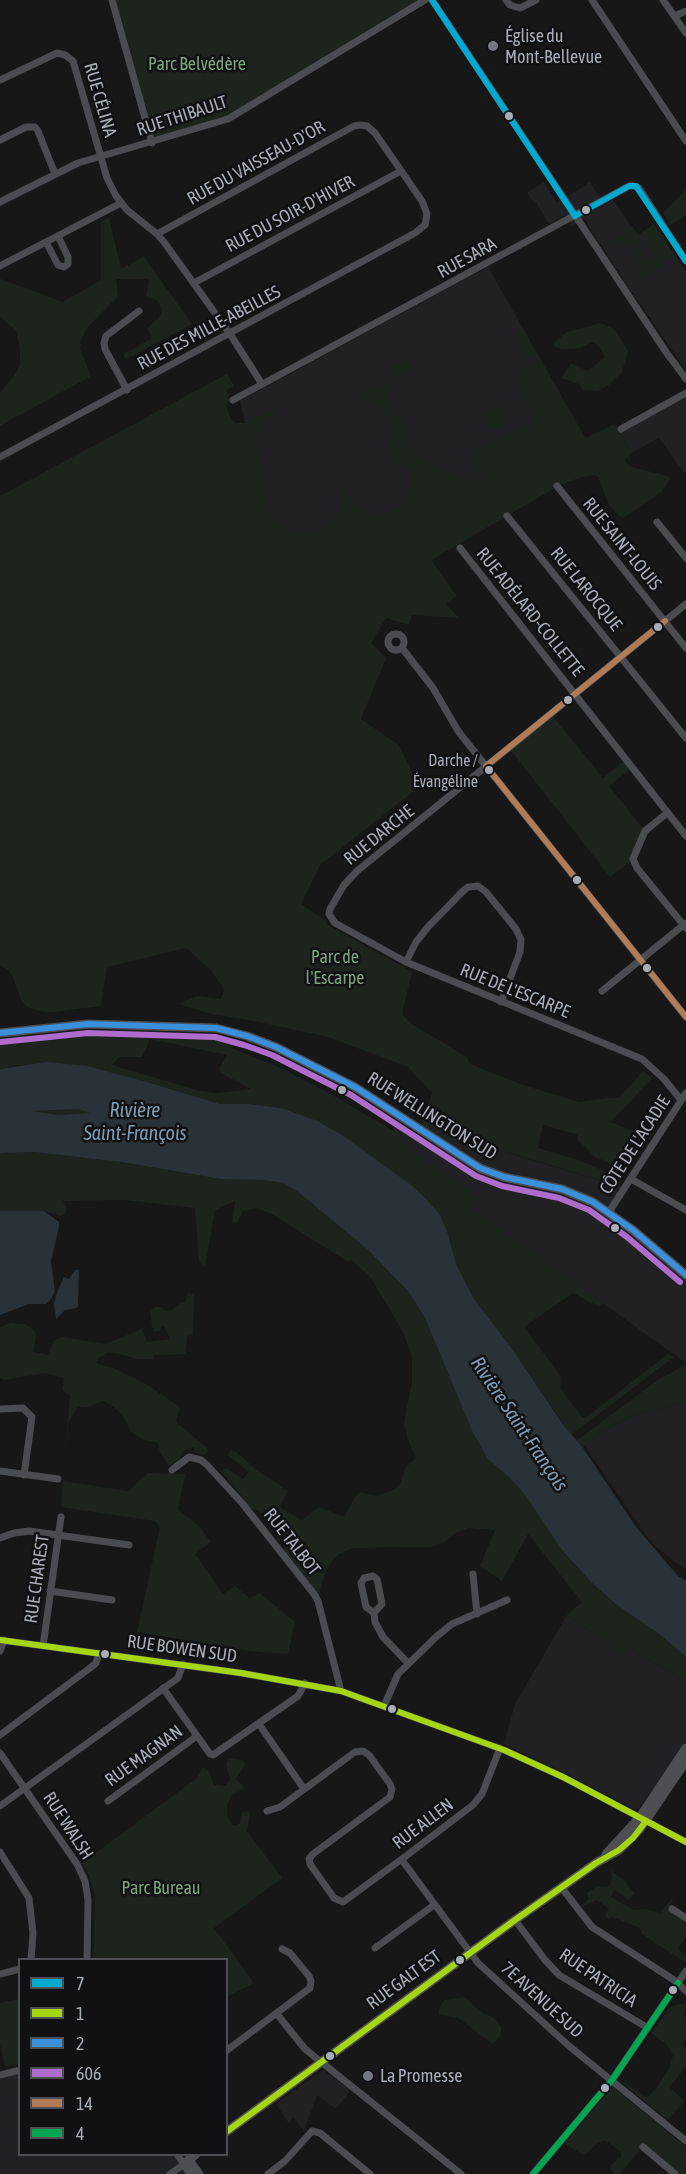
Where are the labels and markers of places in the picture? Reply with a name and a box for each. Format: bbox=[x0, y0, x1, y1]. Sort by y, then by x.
place label: Église du Mont-Bellevue bbox=[505, 25, 602, 68]
marker: Église du Mont-Bellevue bbox=[486, 39, 500, 53]
unlabelled marker bbox=[503, 110, 515, 122]
unlabelled marker bbox=[580, 204, 592, 216]
unlabelled marker bbox=[652, 621, 664, 633]
unlabelled marker bbox=[562, 694, 574, 706]
place label: Darche / Évangéline bbox=[413, 751, 478, 789]
marker: Darche / Évangéline bbox=[483, 764, 495, 776]
unlabelled marker bbox=[571, 874, 583, 886]
unlabelled marker bbox=[641, 962, 653, 974]
unlabelled marker bbox=[336, 1084, 348, 1096]
unlabelled marker bbox=[609, 1222, 621, 1234]
unlabelled marker bbox=[99, 1648, 111, 1660]
unlabelled marker bbox=[386, 1703, 398, 1715]
unlabelled marker bbox=[454, 1954, 466, 1966]
unlabelled marker bbox=[667, 1984, 679, 1996]
unlabelled marker bbox=[324, 2050, 336, 2062]
place label: La Promesse bbox=[380, 2065, 462, 2087]
marker: La Promesse bbox=[361, 2069, 375, 2083]
unlabelled marker bbox=[599, 2082, 611, 2094]

